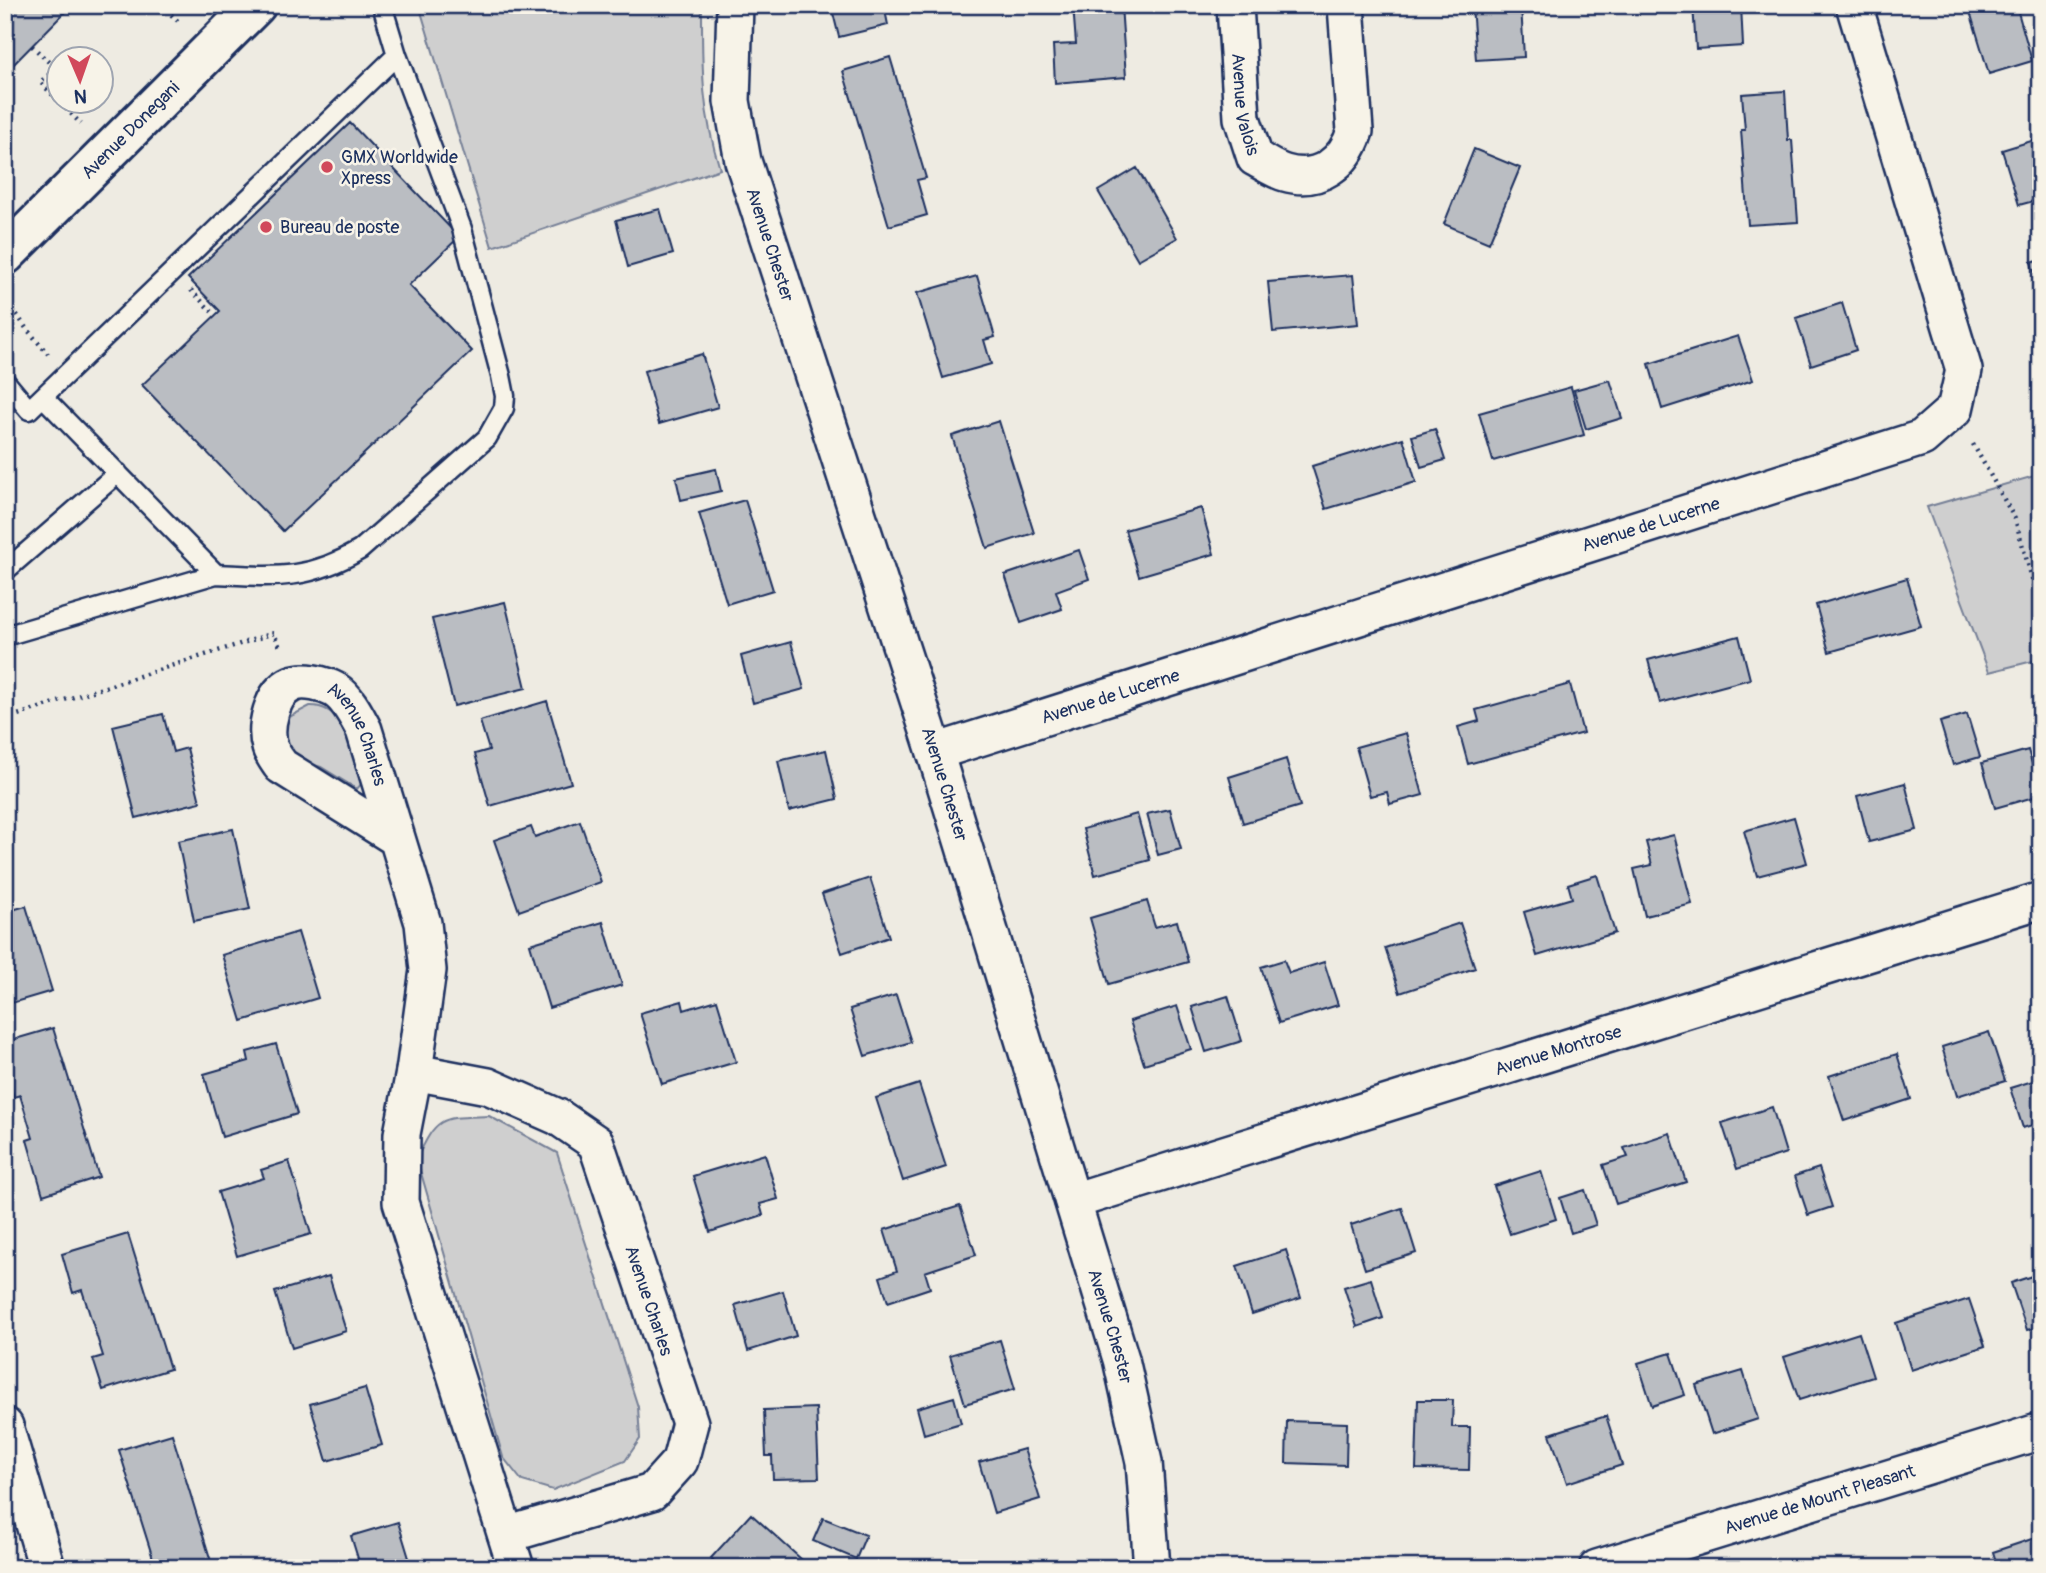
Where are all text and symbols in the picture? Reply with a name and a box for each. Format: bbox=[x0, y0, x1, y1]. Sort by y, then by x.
north arrow bbox=[46, 46, 116, 116]
street label: Avenue Valois bbox=[1226, 52, 1265, 158]
street label: Avenue Donegani bbox=[76, 76, 184, 184]
text: N bbox=[74, 84, 87, 108]
place label: GMX Worldwide Xpress bbox=[341, 146, 458, 190]
marker: GMX Worldwide Xpress bbox=[319, 159, 335, 175]
street label: Avenue Chester bbox=[741, 185, 800, 305]
place label: Bureau de poste bbox=[280, 216, 399, 239]
marker: Bureau de poste bbox=[258, 219, 274, 235]
street label: Avenue de Lucerne bbox=[1579, 492, 1723, 557]
street label: Avenue de Lucerne bbox=[1038, 663, 1182, 729]
street label: Avenue Charles bbox=[324, 676, 392, 788]
street label: Avenue Chester bbox=[916, 724, 973, 845]
street label: Avenue Montrose bbox=[1492, 1020, 1625, 1081]
street label: Avenue Charles bbox=[620, 1242, 678, 1359]
street label: Avenue Chester bbox=[1083, 1266, 1138, 1386]
street label: Avenue de Mount Pleasant bbox=[1721, 1459, 1919, 1540]

